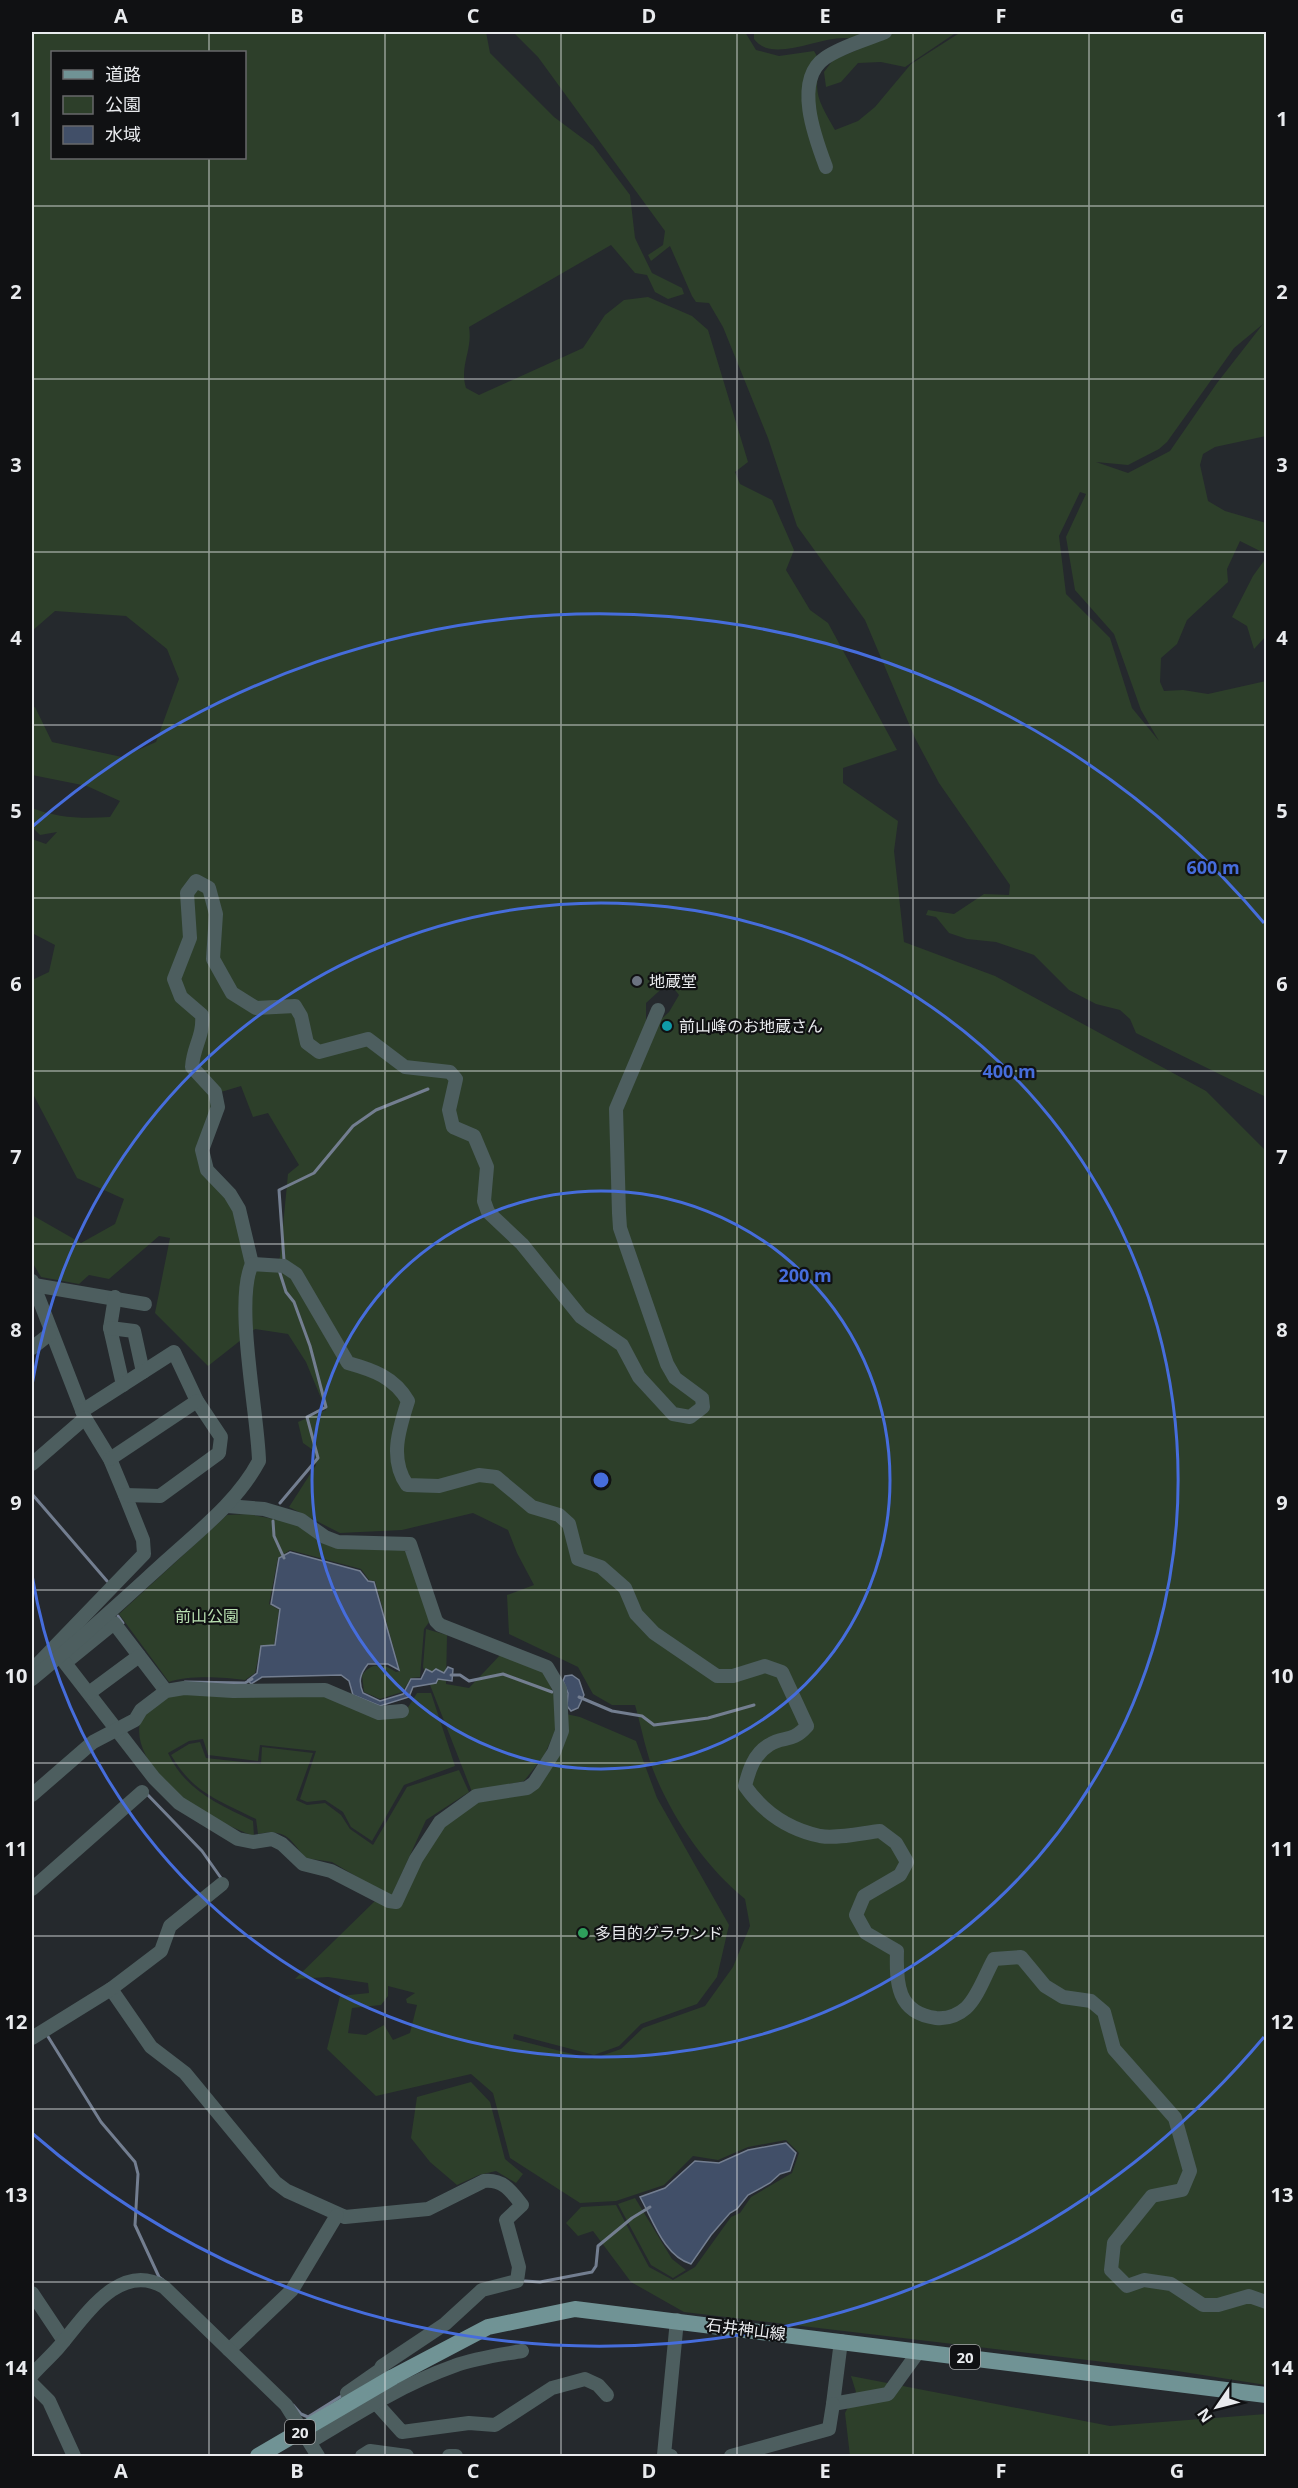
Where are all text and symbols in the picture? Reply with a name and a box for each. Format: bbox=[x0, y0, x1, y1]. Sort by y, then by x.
text: A bbox=[114, 2, 128, 29]
text: B bbox=[290, 2, 304, 29]
text: C bbox=[467, 2, 480, 29]
text: D bbox=[642, 2, 656, 29]
text: E bbox=[819, 2, 831, 29]
text: F bbox=[996, 2, 1006, 29]
text: G bbox=[1170, 2, 1184, 29]
legend bbox=[51, 51, 246, 159]
text: 道路 bbox=[105, 62, 141, 86]
text: 公園 bbox=[105, 92, 141, 116]
text: 1 bbox=[10, 105, 22, 132]
text: 1 bbox=[1276, 105, 1288, 132]
text: 水域 bbox=[105, 122, 141, 146]
text: 2 bbox=[10, 278, 22, 305]
text: 2 bbox=[1276, 278, 1288, 305]
text: 3 bbox=[10, 451, 22, 478]
text: 3 bbox=[1276, 451, 1288, 478]
text: 4 bbox=[10, 624, 22, 651]
text: 4 bbox=[1276, 624, 1288, 651]
text: 5 bbox=[10, 797, 22, 824]
text: 5 bbox=[1276, 797, 1288, 824]
text: 600 m bbox=[1186, 855, 1240, 879]
text: 6 bbox=[10, 970, 22, 997]
place label: 地蔵堂 bbox=[649, 970, 697, 992]
text: 6 bbox=[1276, 970, 1288, 997]
marker: 地蔵堂 bbox=[630, 974, 644, 988]
place label: 前山峰のお地蔵さん bbox=[679, 1015, 823, 1037]
marker: 前山峰のお地蔵さん bbox=[660, 1019, 674, 1033]
text: 400 m bbox=[982, 1059, 1036, 1083]
text: 7 bbox=[10, 1143, 22, 1170]
text: 7 bbox=[1276, 1143, 1288, 1170]
text: 200 m bbox=[778, 1263, 832, 1287]
text: 8 bbox=[10, 1316, 22, 1343]
text: 8 bbox=[1276, 1316, 1288, 1343]
centre of rings bbox=[591, 1470, 611, 1490]
text: 9 bbox=[10, 1489, 22, 1516]
text: 9 bbox=[1276, 1489, 1288, 1516]
park label: 前山公園 bbox=[175, 1605, 239, 1627]
text: 10 bbox=[5, 1662, 27, 1689]
text: 10 bbox=[1271, 1662, 1293, 1689]
text: 11 bbox=[5, 1835, 27, 1862]
text: 11 bbox=[1271, 1835, 1293, 1862]
place label: 多目的グラウンド bbox=[595, 1922, 723, 1944]
marker: 多目的グラウンド bbox=[576, 1926, 590, 1940]
text: 12 bbox=[5, 2008, 27, 2035]
text: 12 bbox=[1271, 2008, 1293, 2035]
text: 13 bbox=[5, 2181, 27, 2208]
text: 13 bbox=[1271, 2181, 1293, 2208]
street label: 石井神山線 bbox=[705, 2313, 787, 2345]
road number: 20 bbox=[950, 2345, 980, 2369]
text: 14 bbox=[5, 2354, 28, 2381]
text: 14 bbox=[1271, 2354, 1294, 2381]
north arrow bbox=[1187, 2377, 1247, 2437]
text: N bbox=[1192, 2404, 1217, 2427]
road number: 20 bbox=[285, 2420, 315, 2444]
text: A bbox=[114, 2457, 128, 2484]
text: B bbox=[290, 2457, 304, 2484]
text: C bbox=[467, 2457, 480, 2484]
text: D bbox=[642, 2457, 656, 2484]
text: E bbox=[819, 2457, 831, 2484]
text: F bbox=[996, 2457, 1006, 2484]
text: G bbox=[1170, 2457, 1184, 2484]

